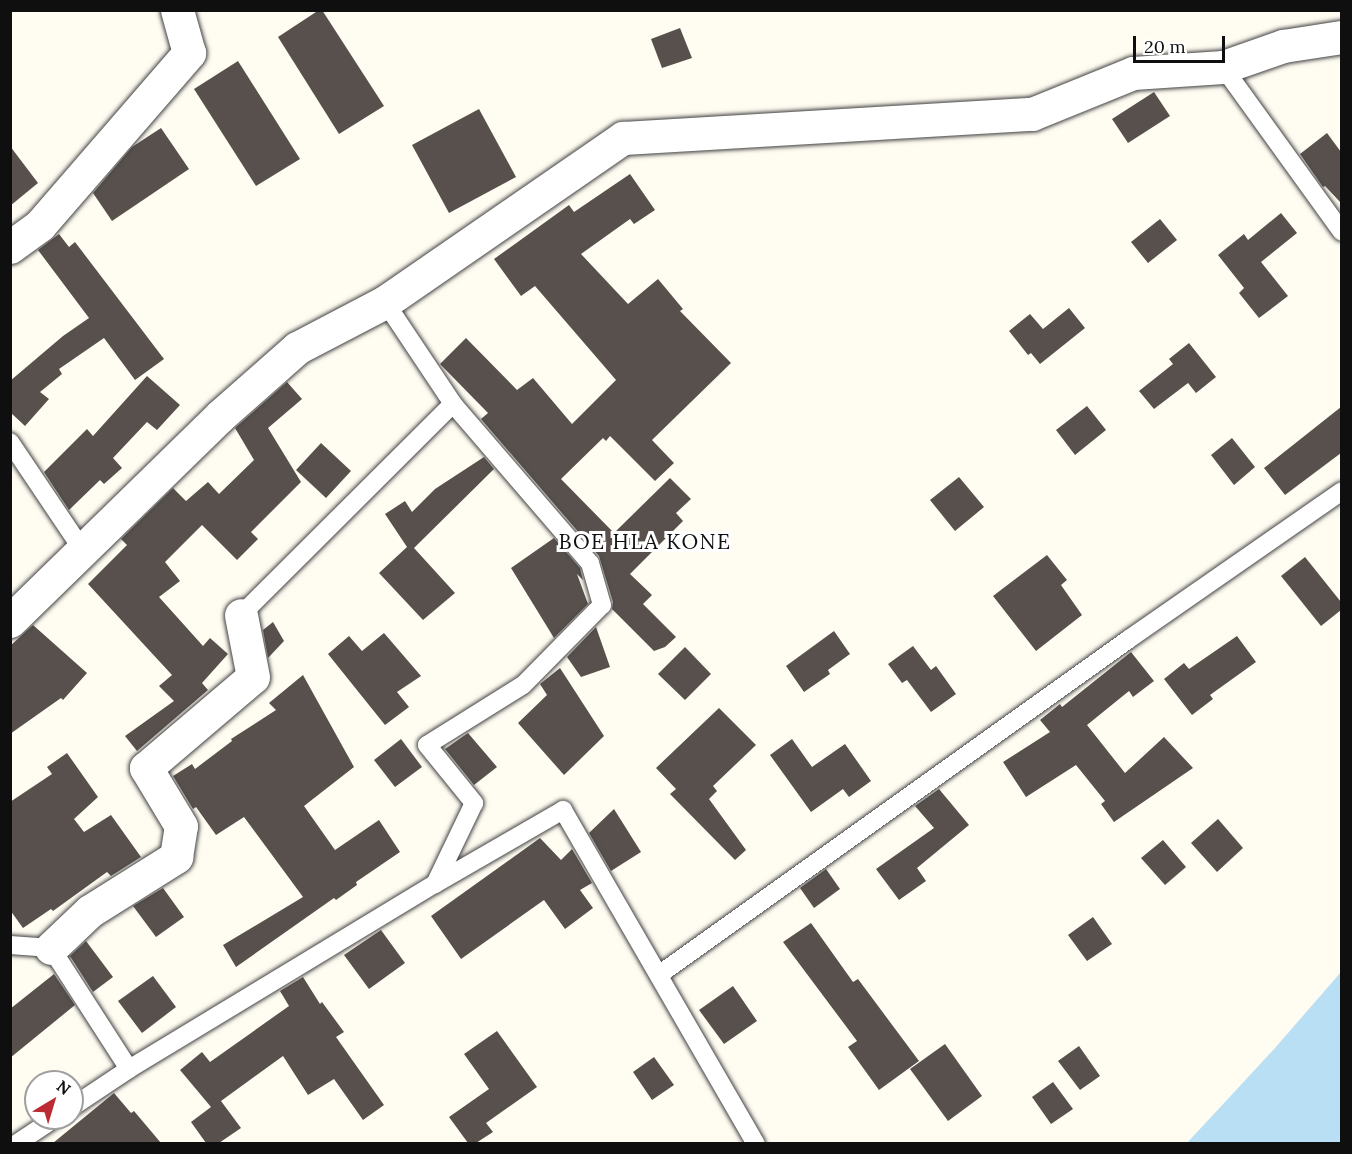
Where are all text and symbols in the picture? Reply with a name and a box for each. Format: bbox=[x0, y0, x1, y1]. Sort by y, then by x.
scale bar bbox=[1136, 24, 1228, 62]
text: 20 m bbox=[1144, 35, 1186, 58]
district label: BOE HLA KONE bbox=[558, 529, 732, 555]
north arrow bbox=[24, 1070, 84, 1130]
text: N bbox=[53, 1076, 75, 1099]

